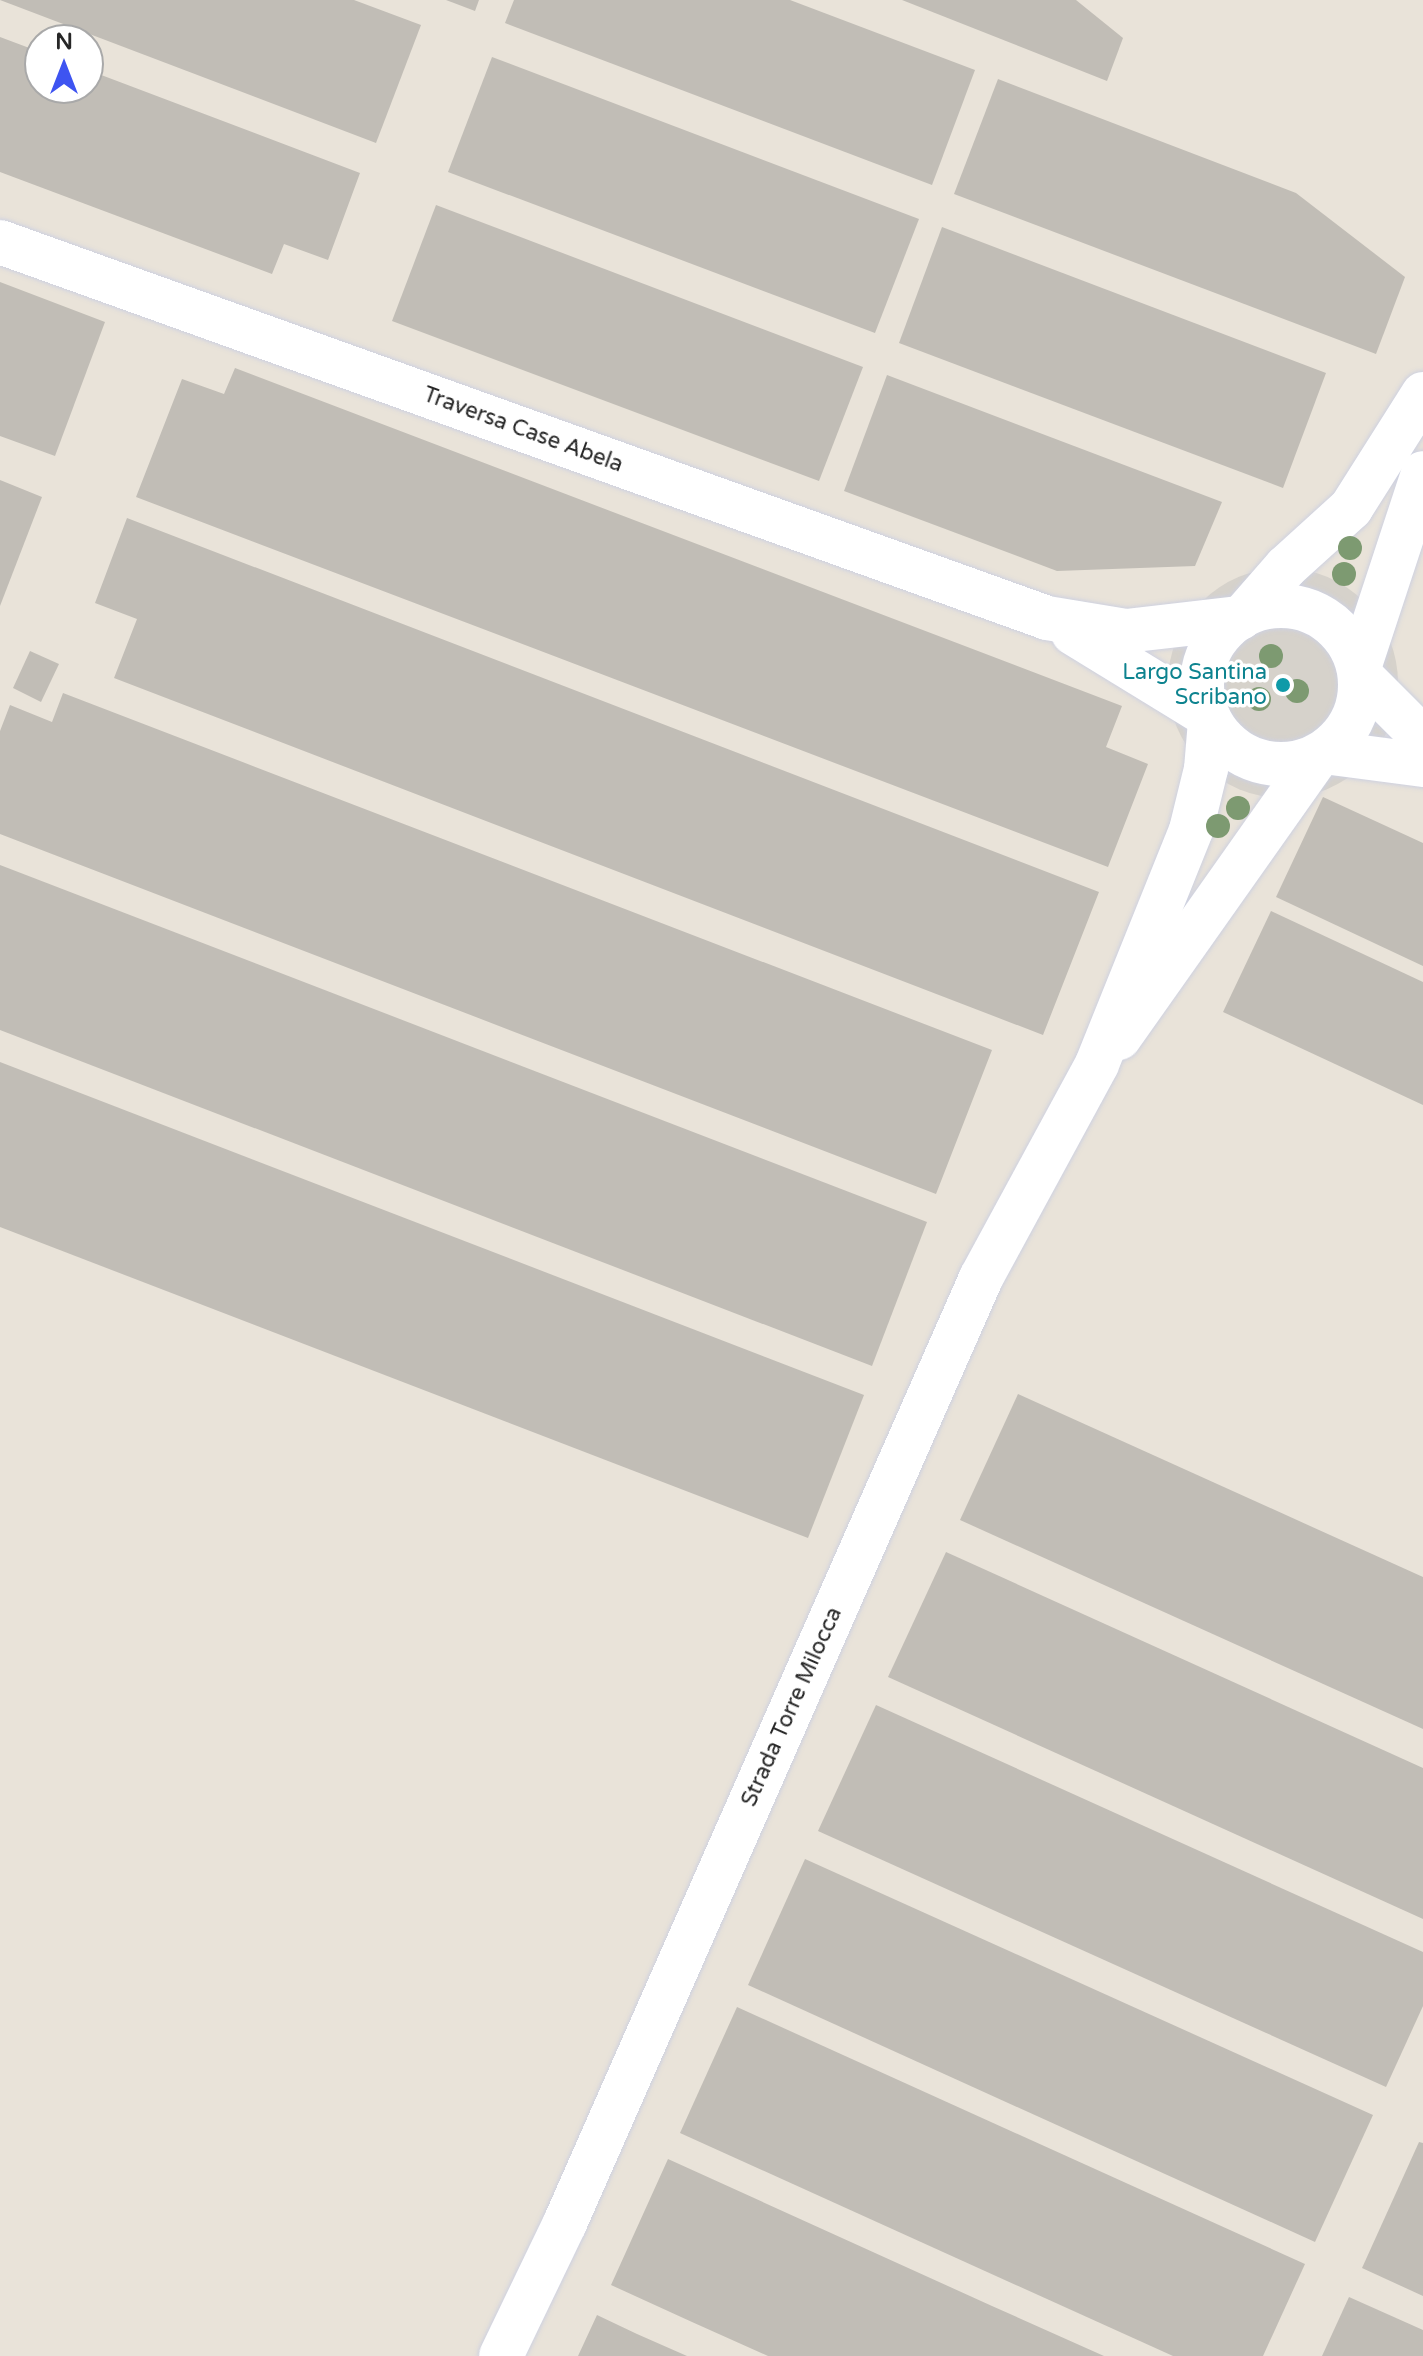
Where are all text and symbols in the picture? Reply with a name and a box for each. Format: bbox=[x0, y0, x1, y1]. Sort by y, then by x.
north arrow bbox=[24, 24, 104, 104]
text: N bbox=[55, 29, 73, 55]
street label: Traversa Case Abela bbox=[420, 382, 626, 478]
place label: Largo Santina Scribano bbox=[1122, 659, 1267, 710]
marker: Largo Santina Scribano bbox=[1274, 676, 1292, 694]
street label: Strada Torre Milocca bbox=[736, 1603, 848, 1811]

